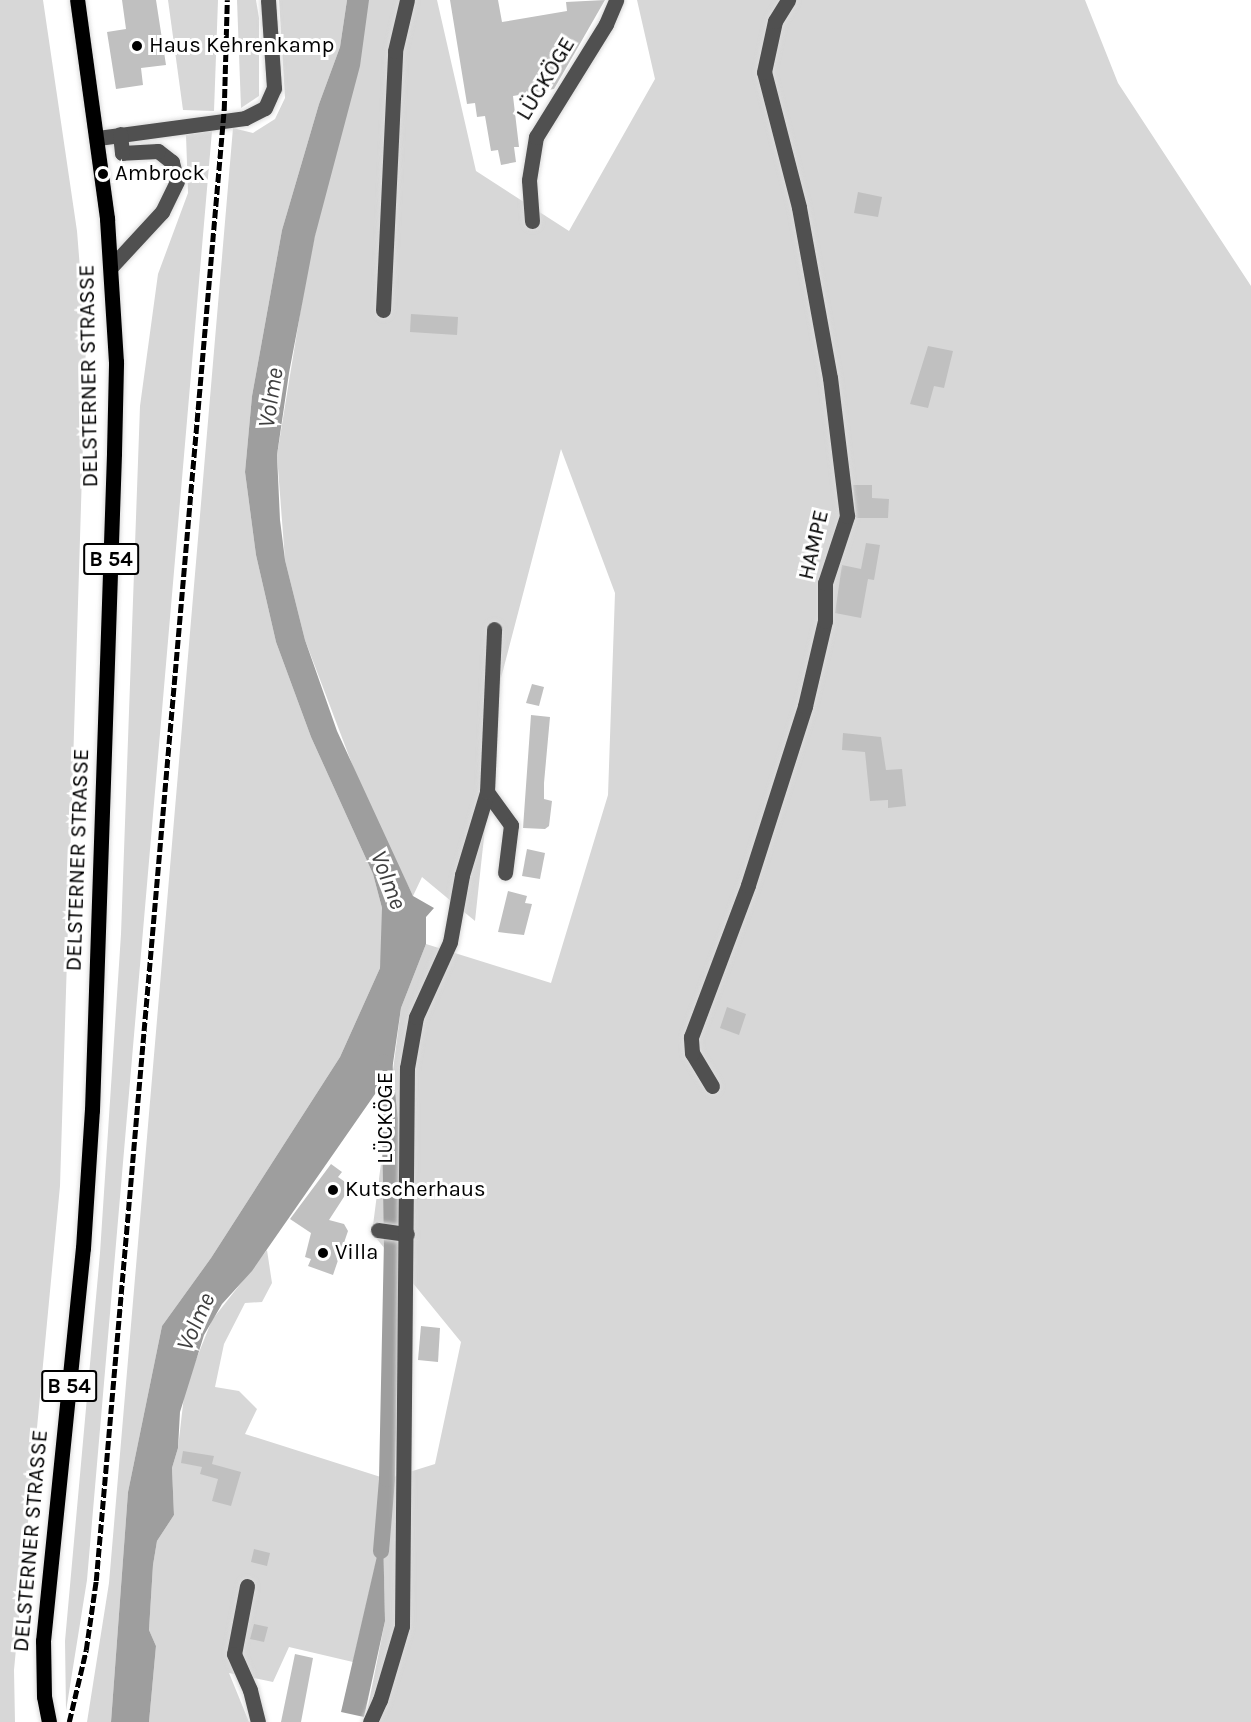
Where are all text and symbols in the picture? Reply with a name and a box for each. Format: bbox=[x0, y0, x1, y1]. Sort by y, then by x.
place label: Haus Kehrenkamp bbox=[149, 33, 334, 59]
street label: LÜCKÖGE bbox=[511, 33, 581, 125]
marker: Haus Kehrenkamp bbox=[130, 39, 144, 53]
place label: Ambrock bbox=[115, 161, 205, 187]
marker: Ambrock bbox=[96, 167, 110, 181]
street label: DELSTERNER STRASSE bbox=[74, 264, 104, 488]
water label: Volme bbox=[252, 366, 290, 430]
street label: HAMPE bbox=[793, 508, 835, 582]
road number: B 54 bbox=[82, 541, 140, 577]
street label: DELSTERNER STRASSE bbox=[61, 748, 95, 972]
water label: Volme bbox=[364, 847, 412, 913]
street label: LÜCKÖGE bbox=[373, 1072, 399, 1164]
place label: Kutscherhaus bbox=[345, 1177, 486, 1203]
marker: Kutscherhaus bbox=[326, 1183, 340, 1197]
place label: Villa bbox=[335, 1240, 378, 1266]
marker: Villa bbox=[316, 1246, 330, 1260]
water label: Volme bbox=[171, 1288, 221, 1356]
road number: B 54 bbox=[40, 1368, 98, 1404]
street label: DELSTERNER STRASSE bbox=[8, 1429, 54, 1653]

